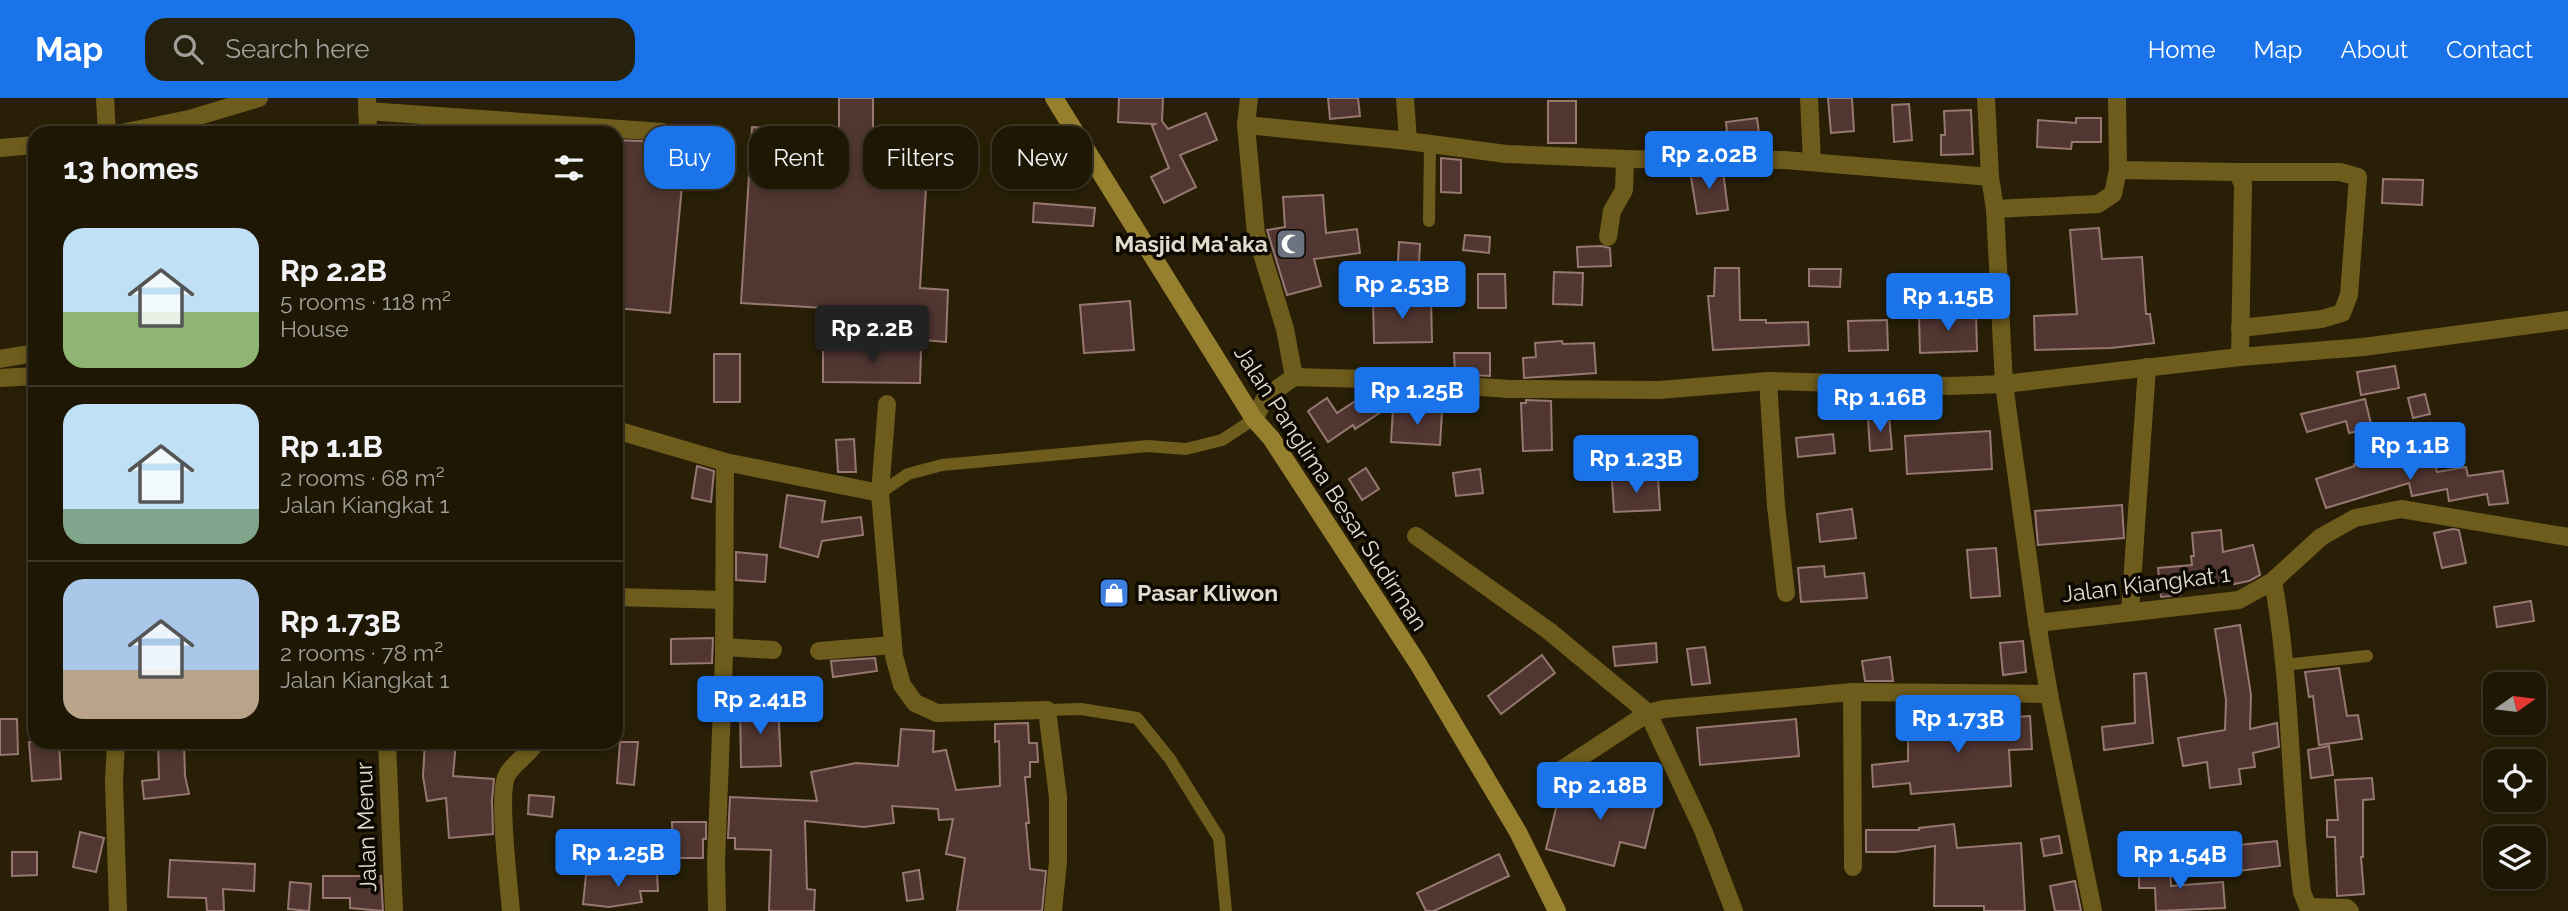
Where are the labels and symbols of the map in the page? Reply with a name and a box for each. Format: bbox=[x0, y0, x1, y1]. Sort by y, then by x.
pin: Rp 2.02B bbox=[1637, 132, 1781, 191]
mosque icon: Masjid Ma'aka bbox=[1274, 227, 1308, 261]
place label: Masjid Ma'aka bbox=[1115, 230, 1268, 257]
pin: Rp 2.53B bbox=[1330, 262, 1474, 321]
pin: Rp 1.15B bbox=[1876, 274, 2020, 333]
pin: Rp 2.2B bbox=[807, 306, 937, 365]
street label: Jalan Panglima Besar Sudirman bbox=[1229, 340, 1434, 635]
pin: Rp 1.25B bbox=[1345, 368, 1489, 427]
pin: Rp 1.16B bbox=[1808, 374, 1952, 434]
pin: Rp 1.1B bbox=[2345, 422, 2475, 482]
pin: Rp 1.23B bbox=[1564, 436, 1708, 495]
street label: Jalan Kiangkat 1 bbox=[2060, 560, 2232, 607]
shop icon: Pasar Kliwon bbox=[1097, 576, 1131, 610]
place label: Pasar Kliwon bbox=[1137, 579, 1278, 606]
north arrow bbox=[2483, 672, 2546, 735]
pin: Rp 2.41B bbox=[688, 676, 832, 736]
pin: Rp 1.73B bbox=[1886, 696, 2030, 755]
street label: Jalan Menur bbox=[350, 762, 381, 892]
pin: Rp 2.18B bbox=[1528, 762, 1672, 822]
pin: Rp 1.25B bbox=[546, 830, 690, 889]
pin: Rp 1.54B bbox=[2108, 832, 2252, 891]

